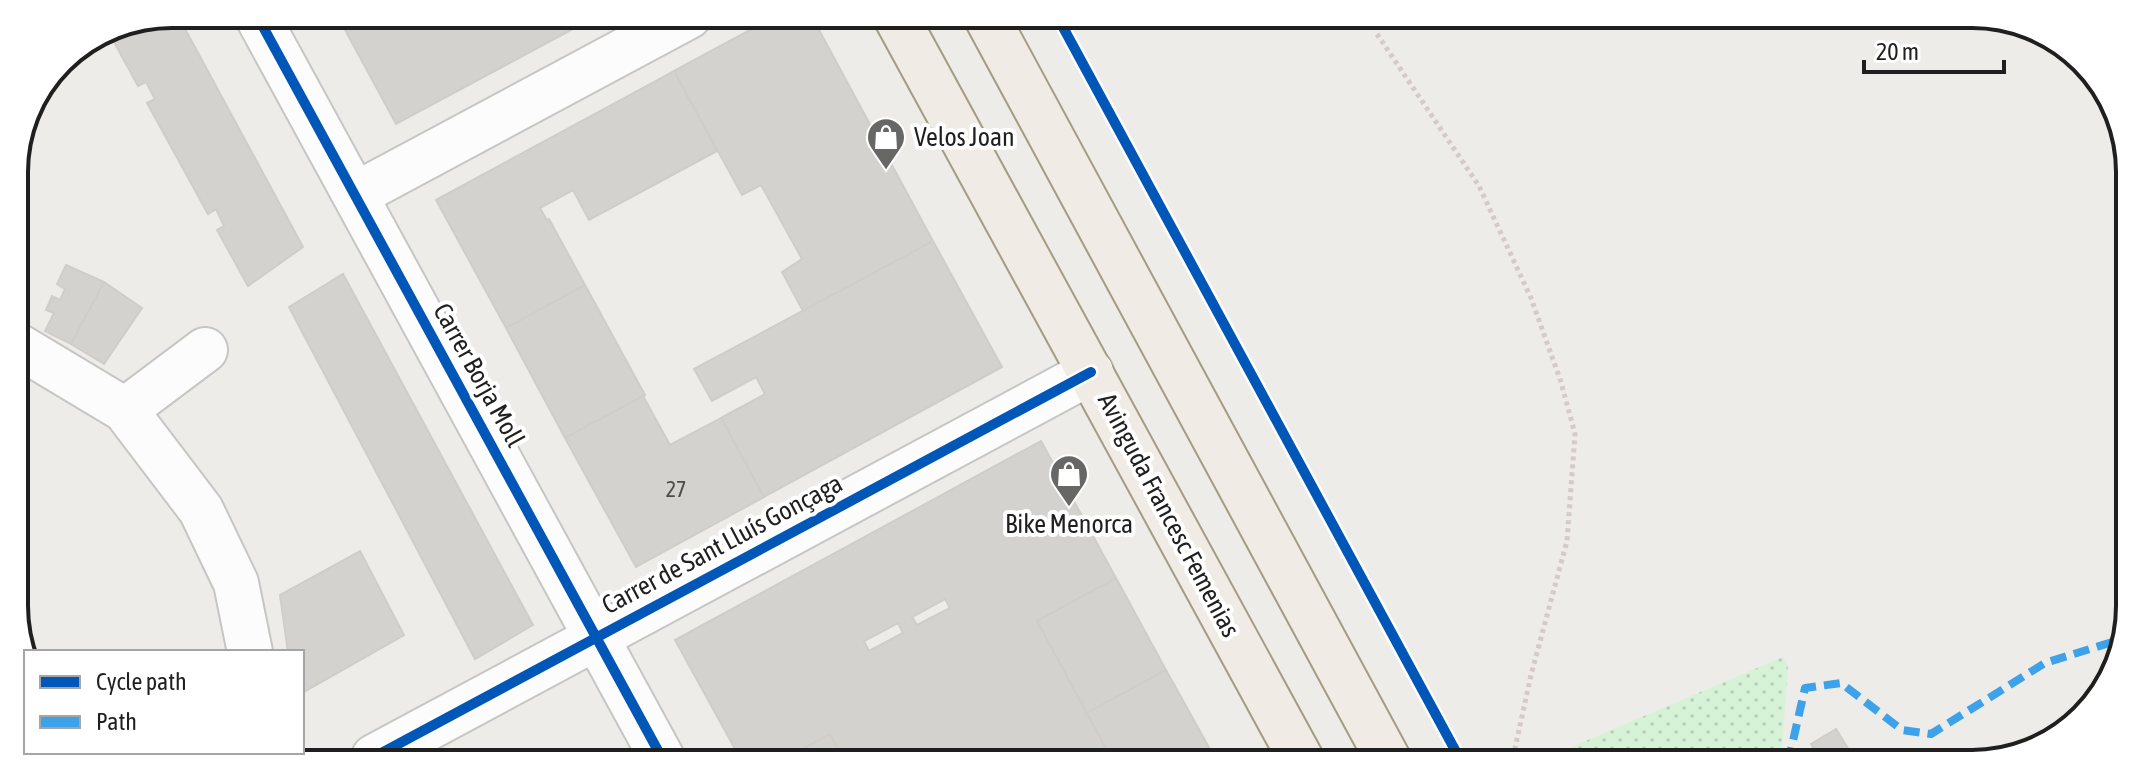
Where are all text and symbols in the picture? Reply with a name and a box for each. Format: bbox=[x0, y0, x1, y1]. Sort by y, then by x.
scale bar bbox=[1864, 24, 2004, 74]
text: 20 m bbox=[1876, 38, 1919, 65]
shop icon: Velos Joan bbox=[865, 116, 907, 171]
place label: Velos Joan bbox=[914, 122, 1015, 152]
street label: Carrer Borja Moll bbox=[427, 298, 531, 452]
street label: Avinguda Francesc Femenias bbox=[1092, 388, 1246, 642]
shop icon: Bike Menorca bbox=[1048, 453, 1090, 508]
street label: Carrer de Sant Lluís Gonçaga bbox=[597, 468, 847, 620]
house number: 27 bbox=[666, 476, 686, 502]
place label: Bike Menorca bbox=[1005, 509, 1133, 539]
legend bbox=[24, 650, 304, 754]
text: Cycle path bbox=[96, 668, 187, 695]
text: Path bbox=[96, 708, 137, 735]

